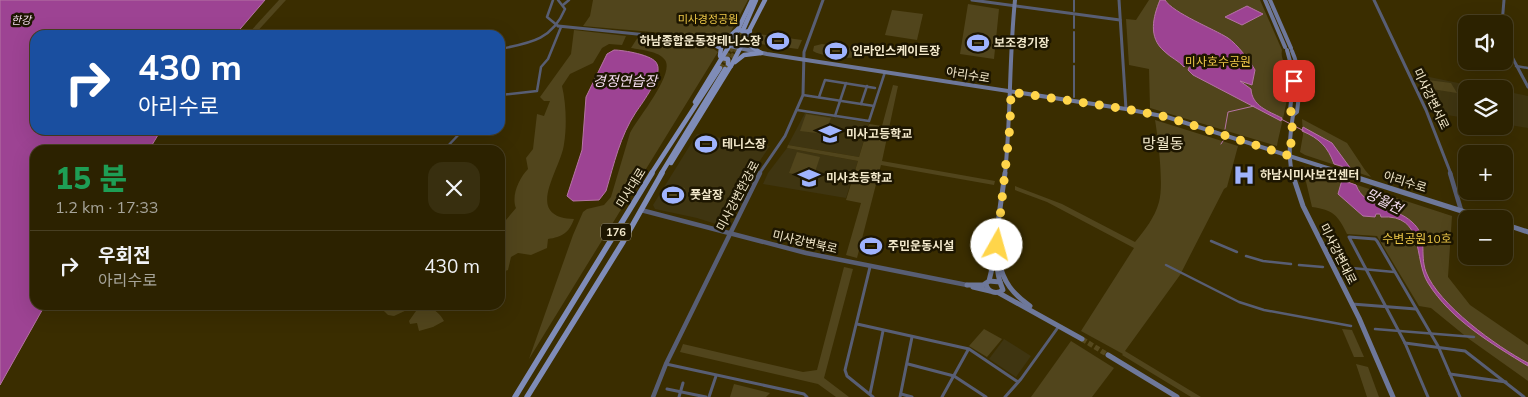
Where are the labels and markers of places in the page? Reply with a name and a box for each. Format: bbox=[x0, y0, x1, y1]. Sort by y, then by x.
sports icon: 하남종합운동장테니스장 bbox=[765, 28, 791, 54]
sports icon: 보조경기장 bbox=[965, 30, 991, 56]
place label: 하남종합운동장테니스장 bbox=[640, 33, 761, 48]
place label: 보조경기장 bbox=[994, 35, 1049, 50]
sports icon: 인라인스케이트장 bbox=[823, 38, 849, 64]
place label: 인라인스케이트장 bbox=[852, 43, 940, 58]
pin bbox=[1273, 60, 1315, 102]
school or university icon: 미사고등학교 bbox=[817, 121, 843, 147]
place label: 미사고등학교 bbox=[846, 126, 912, 141]
sports icon: 테니스장 bbox=[693, 131, 719, 157]
place label: 테니스장 bbox=[722, 136, 766, 151]
hospital icon: 하남시미사보건센터 bbox=[1231, 162, 1257, 188]
school or university icon: 미사초등학교 bbox=[796, 165, 822, 191]
place label: 하남시미사보건센터 bbox=[1260, 167, 1359, 182]
place label: 미사초등학교 bbox=[826, 170, 892, 185]
sports icon: 풋살장 bbox=[660, 182, 686, 208]
place label: 풋살장 bbox=[690, 187, 723, 202]
sports icon: 주민운동시설 bbox=[858, 233, 884, 259]
place label: 주민운동시설 bbox=[888, 238, 954, 253]

